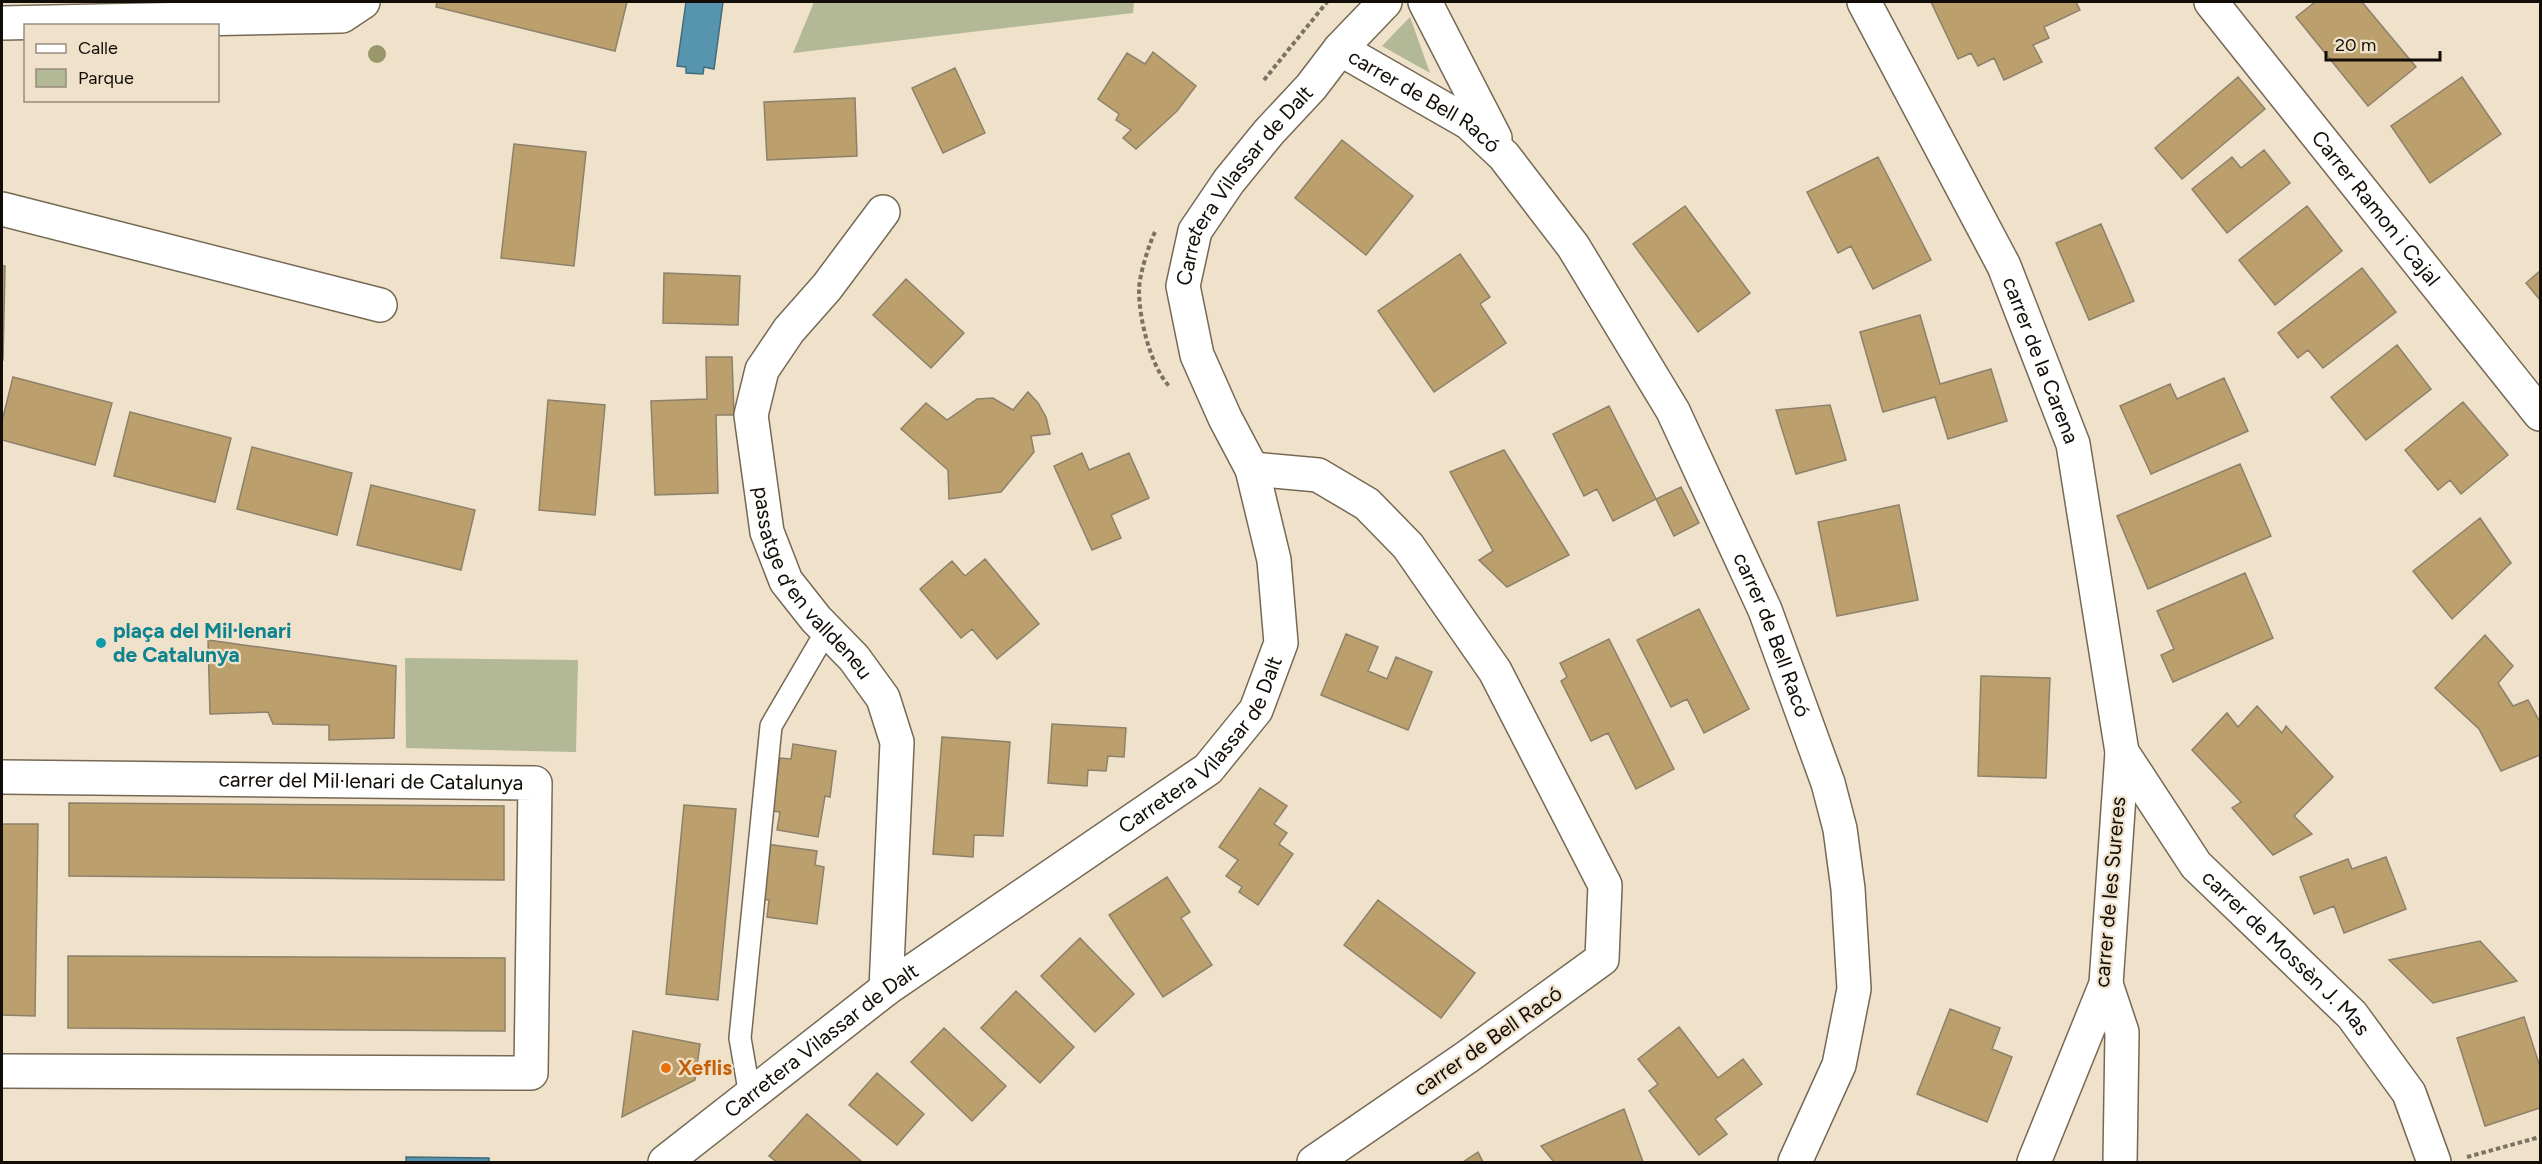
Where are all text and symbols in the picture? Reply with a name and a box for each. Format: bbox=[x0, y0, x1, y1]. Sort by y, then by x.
legend bbox=[24, 24, 219, 102]
scale bar bbox=[2326, 24, 2440, 62]
text: 20 m bbox=[2335, 34, 2376, 56]
text: Calle bbox=[78, 37, 118, 59]
street label: carrer de Bell Racó bbox=[1344, 43, 1505, 158]
text: Parque bbox=[78, 67, 134, 89]
street label: Carretera Vilassar de Dalt bbox=[1170, 80, 1318, 288]
street label: Carrer Ramon i Cajal bbox=[2307, 125, 2446, 291]
street label: carrer de la Carena bbox=[1997, 273, 2085, 447]
street label: passatge d'en valldeneu bbox=[749, 485, 878, 684]
street label: carrer de Bell Racó bbox=[1728, 548, 1816, 720]
place label: plaça del Mil·lenari de Catalunya bbox=[113, 618, 291, 667]
marker: plaça del Mil·lenari de Catalunya bbox=[94, 636, 108, 650]
street label: Carretera Vilassar de Dalt bbox=[1113, 653, 1287, 839]
street label: carrer del Mil·lenari de Catalunya bbox=[218, 766, 524, 795]
street label: carrer de les Sureres bbox=[2089, 795, 2130, 988]
street label: carrer de Mossèn J. Mas bbox=[2197, 865, 2376, 1040]
street label: Carretera Vilassar de Dalt bbox=[719, 958, 923, 1123]
street label: carrer de Bell Racó bbox=[1409, 980, 1567, 1101]
place label: Xeflis bbox=[678, 1055, 732, 1080]
marker: Xeflis bbox=[659, 1061, 673, 1075]

